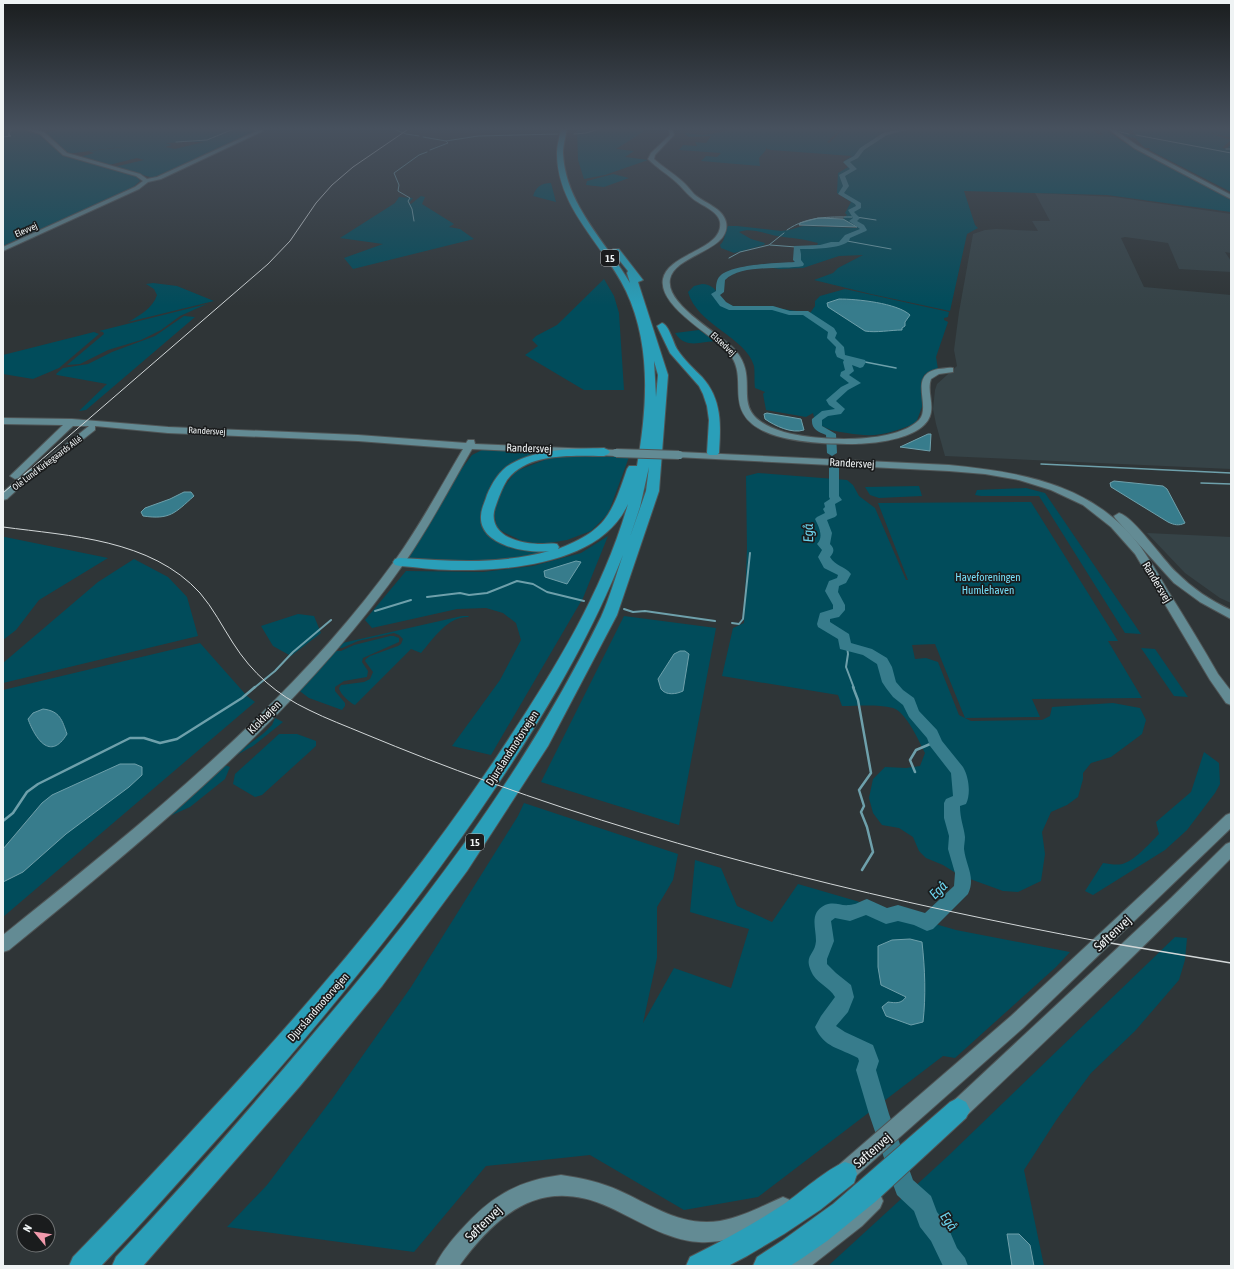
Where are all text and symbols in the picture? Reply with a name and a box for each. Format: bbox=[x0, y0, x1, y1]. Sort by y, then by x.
street label: Elevvej bbox=[13, 221, 39, 239]
road number: 15 bbox=[601, 250, 619, 266]
street label: Elstedvej bbox=[709, 330, 737, 358]
street label: Randersvej bbox=[188, 425, 226, 437]
street label: Ole Lund Kirkegaards Allé bbox=[10, 434, 84, 492]
street label: Randersvej bbox=[506, 441, 552, 455]
street label: Randersvej bbox=[829, 456, 875, 470]
water label: Egå bbox=[800, 523, 816, 543]
street label: Randersvej bbox=[1140, 560, 1174, 604]
park label: Haveforeningen Humlehaven bbox=[955, 571, 1021, 596]
street label: Klokhøjen bbox=[245, 698, 283, 736]
street label: Djurslandmotorvejen bbox=[483, 708, 541, 788]
road number: 15 bbox=[466, 834, 484, 850]
water label: Egå bbox=[926, 877, 951, 902]
street label: Søftenvej bbox=[1091, 912, 1134, 954]
street label: Djurslandmotorvejen bbox=[285, 970, 351, 1044]
street label: Søftenvej bbox=[850, 1130, 894, 1171]
street label: Søftenvej bbox=[462, 1202, 505, 1244]
water label: Egå bbox=[937, 1209, 961, 1234]
north arrow bbox=[16, 1213, 56, 1253]
text: N bbox=[20, 1222, 34, 1234]

